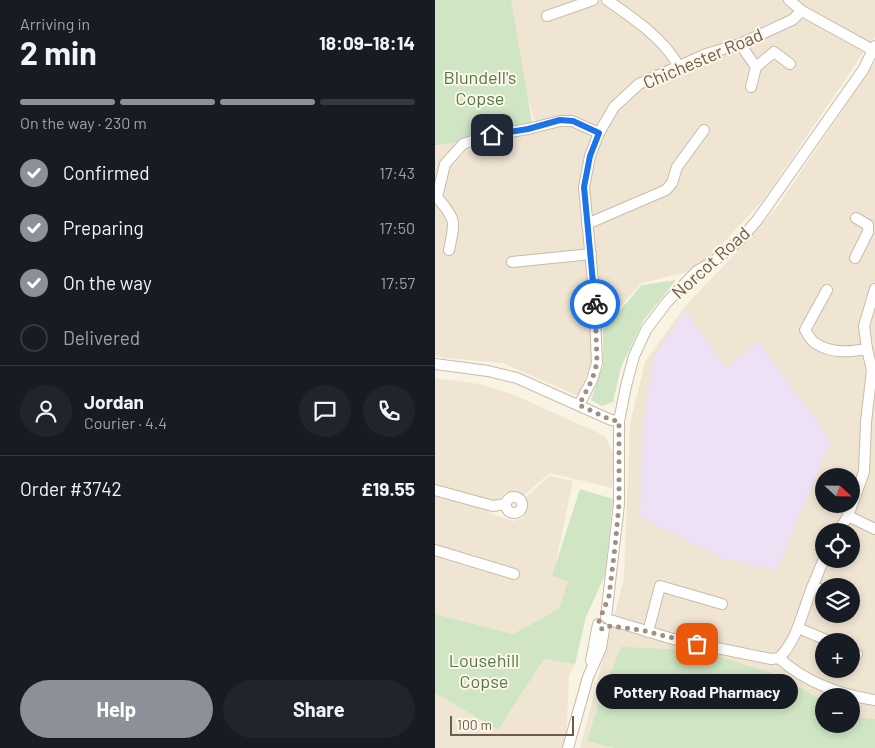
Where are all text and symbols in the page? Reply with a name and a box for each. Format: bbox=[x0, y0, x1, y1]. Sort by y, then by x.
text: Arriving in bbox=[20, 14, 90, 33]
street label: Chichester Road bbox=[639, 23, 766, 93]
text: 18:09–18:14 bbox=[319, 31, 415, 54]
text: 2 min bbox=[20, 33, 97, 71]
park label: Blundell's Copse bbox=[444, 66, 516, 109]
text: On the way · 230 m bbox=[20, 113, 147, 132]
pin bbox=[471, 114, 513, 156]
icon: home bbox=[478, 121, 506, 149]
icon: check bbox=[20, 159, 48, 187]
text: Confirmed bbox=[63, 161, 150, 184]
text: 17:43 bbox=[379, 163, 415, 182]
icon: check bbox=[20, 214, 48, 242]
text: Preparing bbox=[63, 216, 144, 239]
text: 17:50 bbox=[379, 218, 415, 237]
street label: Norcot Road bbox=[667, 221, 754, 303]
icon: check bbox=[20, 269, 48, 297]
text: On the way bbox=[63, 271, 152, 294]
text: 17:57 bbox=[381, 273, 415, 292]
courier bbox=[570, 279, 620, 329]
icon: bike bbox=[581, 290, 609, 318]
text: Delivered bbox=[63, 326, 140, 349]
button: person bbox=[20, 385, 72, 437]
button: chat bbox=[299, 385, 351, 437]
button: phone bbox=[363, 385, 415, 437]
text: Jordan bbox=[84, 390, 144, 413]
text: Courier · 4.4 bbox=[84, 413, 167, 432]
north arrow bbox=[815, 468, 860, 512]
map controls bbox=[815, 468, 860, 733]
text: Order #3742 bbox=[20, 477, 122, 500]
text: £19.55 bbox=[361, 477, 415, 500]
button: locate bbox=[815, 523, 860, 568]
button: layers bbox=[815, 578, 860, 623]
pin bbox=[676, 623, 718, 665]
icon: bag bbox=[683, 630, 711, 658]
button: + bbox=[815, 633, 860, 678]
park label: Lousehill Copse bbox=[449, 649, 519, 692]
callout: Pottery Road Pharmacy bbox=[596, 674, 798, 709]
button: Help bbox=[20, 680, 213, 738]
button: Share bbox=[223, 680, 415, 738]
text: Pottery Road Pharmacy bbox=[614, 682, 780, 701]
button: − bbox=[815, 688, 860, 733]
scale bar bbox=[450, 713, 574, 736]
text: 100 m bbox=[457, 716, 492, 733]

